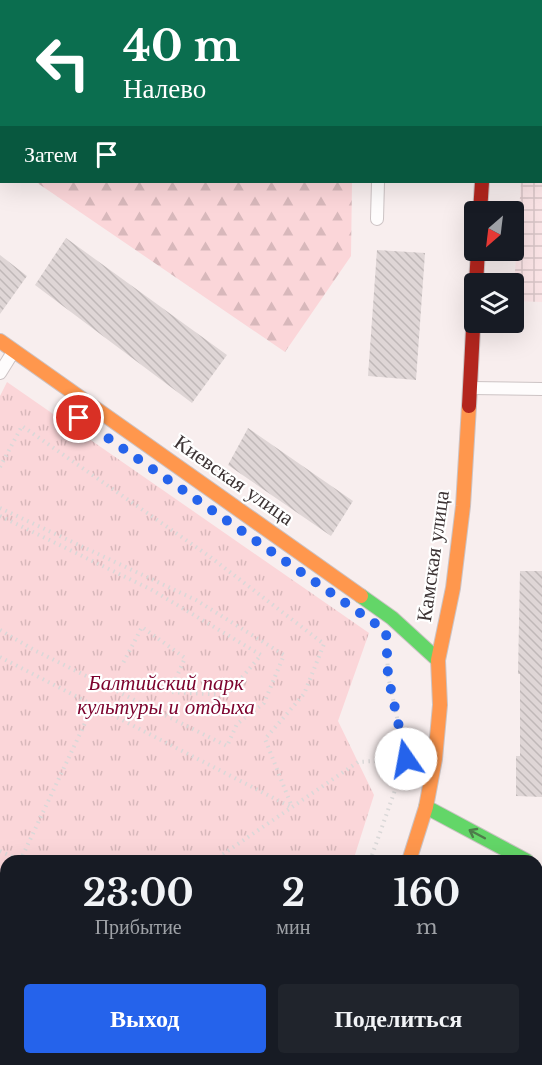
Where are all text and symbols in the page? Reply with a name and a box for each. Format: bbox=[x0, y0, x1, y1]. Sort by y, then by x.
text: 40 m bbox=[123, 20, 240, 72]
icon: left bbox=[24, 24, 102, 102]
text: Налево bbox=[123, 72, 206, 105]
icon: arrive bbox=[90, 138, 123, 171]
text: Затем bbox=[24, 141, 78, 168]
north arrow bbox=[464, 201, 524, 261]
map controls bbox=[464, 201, 524, 333]
button: layers bbox=[464, 273, 524, 333]
pin bbox=[53, 392, 104, 443]
icon: arrive bbox=[62, 401, 95, 434]
street label: Киевская улица bbox=[169, 429, 300, 531]
street label: Камская улица bbox=[411, 488, 455, 623]
park label: Балтийский парк культуры и отдыха bbox=[77, 670, 255, 720]
position arrow bbox=[374, 727, 438, 791]
one-way arrow bbox=[468, 828, 486, 839]
text: 23:00 bbox=[83, 871, 194, 916]
text: 2 bbox=[282, 871, 305, 916]
text: 160 bbox=[393, 871, 460, 916]
text: Прибытие bbox=[95, 915, 182, 939]
text: мин bbox=[276, 915, 310, 939]
text: m bbox=[416, 915, 437, 939]
button: Выход bbox=[24, 984, 266, 1053]
button: Поделиться bbox=[278, 984, 519, 1053]

